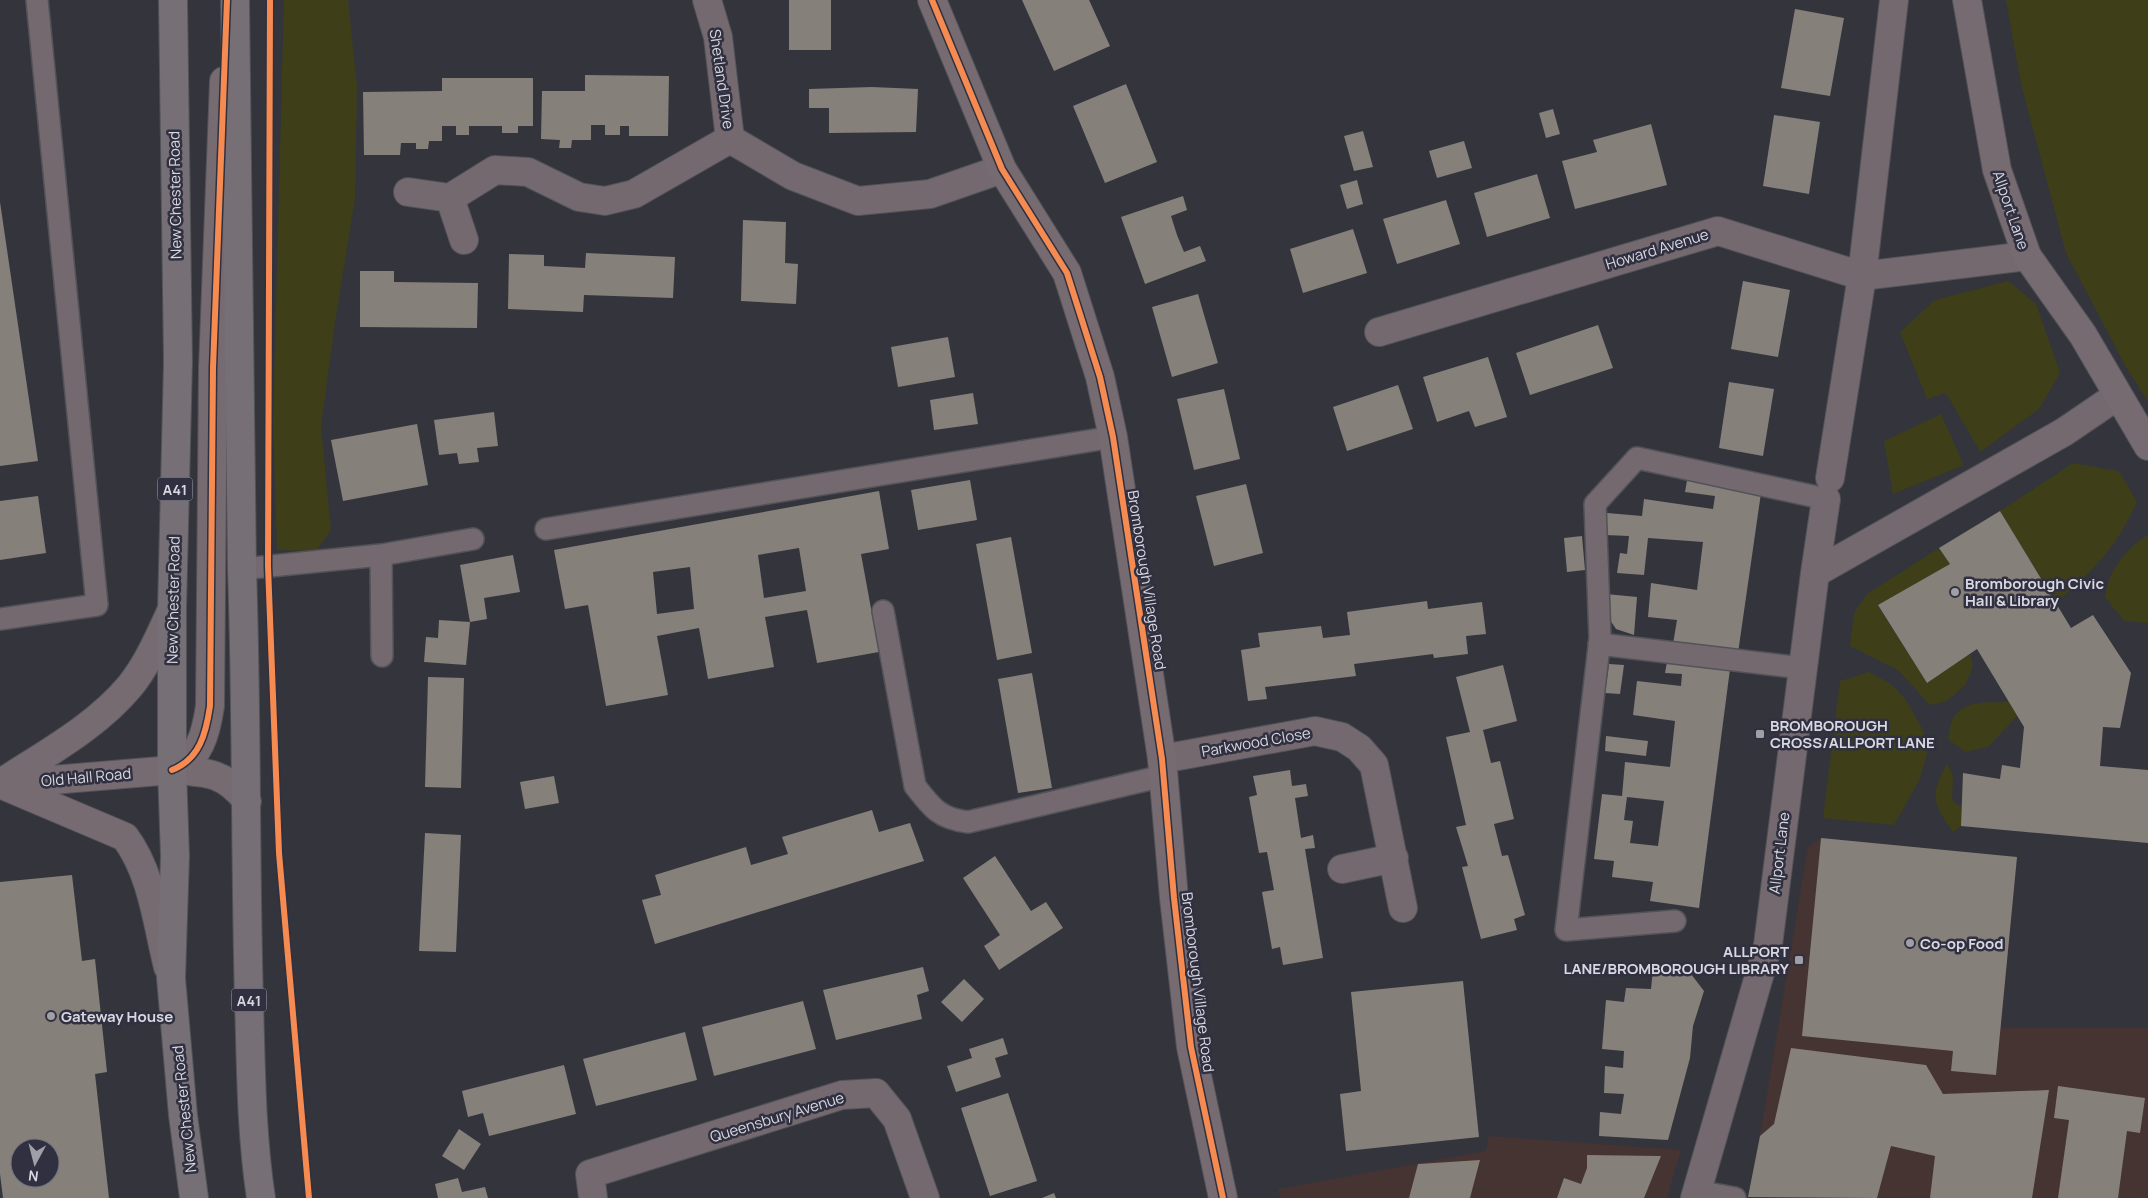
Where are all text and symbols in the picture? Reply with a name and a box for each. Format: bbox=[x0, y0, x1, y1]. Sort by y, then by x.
street label: Shetland Drive bbox=[705, 28, 739, 130]
street label: New Chester Road bbox=[163, 131, 187, 259]
street label: Allport Lane bbox=[1988, 168, 2034, 253]
street label: Howard Avenue bbox=[1603, 223, 1711, 275]
road number: A41 bbox=[158, 478, 192, 500]
street label: Bromborough Village Road bbox=[1122, 489, 1172, 671]
street label: New Chester Road bbox=[161, 536, 185, 664]
place label: Bromborough Civic Hall & Library bbox=[1965, 573, 2104, 611]
marker: Bromborough Civic Hall & Library bbox=[1949, 586, 1961, 598]
place label: BROMBOROUGH CROSS/ALLPORT LANE bbox=[1770, 715, 1935, 753]
street label: Parkwood Close bbox=[1200, 722, 1312, 762]
marker: BROMBOROUGH CROSS/ALLPORT LANE bbox=[1754, 728, 1766, 740]
street label: Old Hall Road bbox=[40, 763, 132, 791]
street label: Allport Lane bbox=[1764, 811, 1794, 895]
street label: Bromborough Village Road bbox=[1177, 891, 1219, 1073]
place label: Co-op Food bbox=[1920, 933, 2004, 954]
marker: Co-op Food bbox=[1904, 937, 1916, 949]
place label: ALLPORT LANE/BROMBOROUGH LIBRARY bbox=[1564, 941, 1790, 979]
marker: ALLPORT LANE/BROMBOROUGH LIBRARY bbox=[1793, 954, 1805, 966]
road number: A41 bbox=[232, 988, 266, 1012]
place label: Gateway House bbox=[61, 1006, 173, 1027]
marker: Gateway House bbox=[45, 1010, 57, 1022]
street label: New Chester Road bbox=[167, 1044, 201, 1174]
street label: Queensbury Avenue bbox=[707, 1087, 847, 1147]
north arrow bbox=[10, 1138, 60, 1188]
text: N bbox=[27, 1166, 40, 1186]

